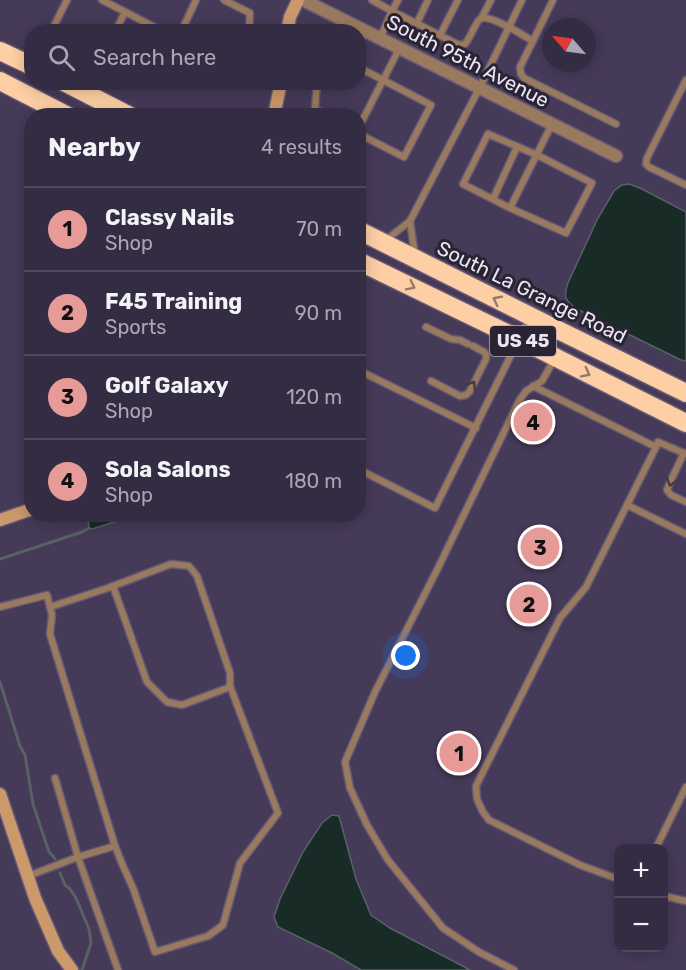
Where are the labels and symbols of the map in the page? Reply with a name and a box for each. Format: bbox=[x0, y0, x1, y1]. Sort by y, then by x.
street label: South 95th Avenue bbox=[383, 10, 553, 112]
north arrow bbox=[542, 18, 596, 72]
street label: South La Grange Road bbox=[433, 236, 631, 348]
one-way arrow bbox=[405, 279, 416, 291]
one-way arrow bbox=[493, 296, 504, 307]
road number: US 45 bbox=[490, 326, 556, 356]
one-way arrow bbox=[579, 366, 590, 377]
one-way arrow bbox=[465, 381, 476, 392]
pin: 4 bbox=[514, 400, 552, 444]
one-way arrow bbox=[666, 476, 678, 486]
pin: 3 bbox=[520, 524, 560, 570]
pin: 2 bbox=[510, 582, 548, 626]
your location bbox=[391, 641, 420, 670]
pin: 1 bbox=[440, 730, 478, 776]

